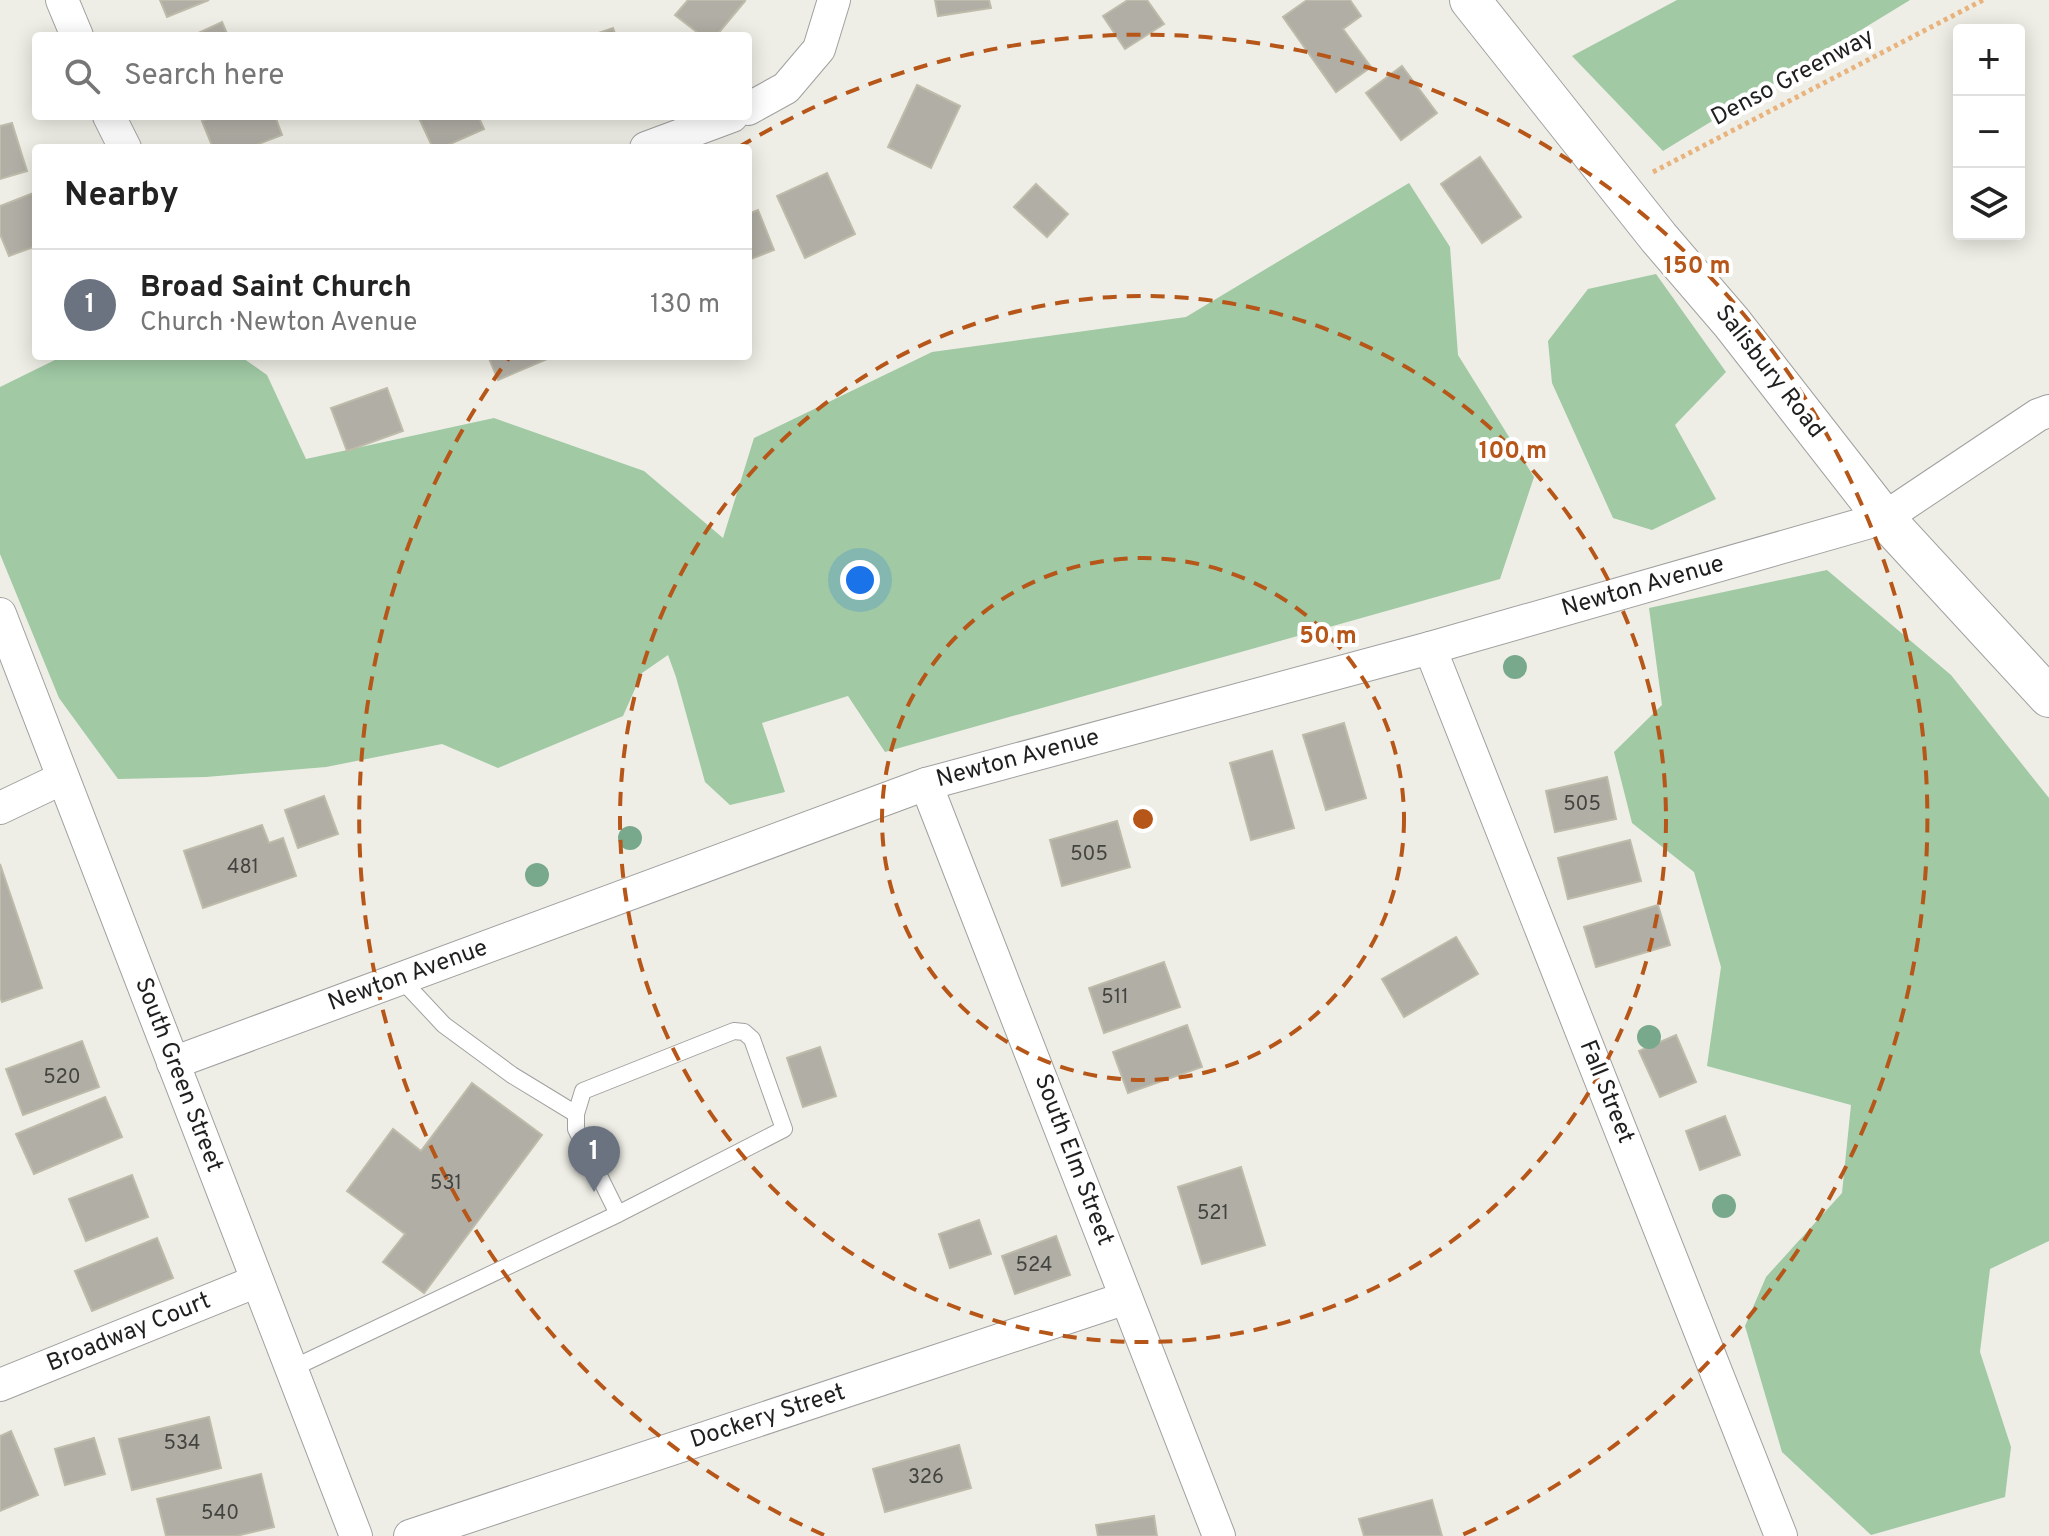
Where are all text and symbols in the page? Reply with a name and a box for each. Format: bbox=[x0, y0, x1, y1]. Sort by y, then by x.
street label: Denso Greenway bbox=[1706, 22, 1880, 134]
map controls bbox=[1953, 24, 2025, 240]
button: + bbox=[1953, 24, 2025, 96]
search box bbox=[32, 32, 752, 120]
icon: search bbox=[60, 54, 104, 98]
text: Search here bbox=[124, 58, 284, 95]
button: − bbox=[1953, 96, 2025, 168]
button: layers bbox=[1953, 168, 2025, 240]
text: Nearby bbox=[64, 175, 179, 218]
text: 150 m bbox=[1663, 252, 1731, 282]
text: Broad Saint Church bbox=[140, 270, 412, 307]
text: 1 bbox=[85, 289, 95, 322]
text: 130 m bbox=[650, 289, 720, 322]
street label: Salisbury Road bbox=[1708, 299, 1830, 445]
text: Church · Newton Avenue bbox=[140, 307, 417, 340]
text: 100 m bbox=[1479, 437, 1547, 467]
street label: Newton Avenue bbox=[1558, 549, 1728, 625]
your location bbox=[840, 560, 880, 600]
text: 50 m bbox=[1299, 622, 1357, 652]
street label: Newton Avenue bbox=[933, 723, 1103, 795]
house number: 505 bbox=[1563, 792, 1601, 818]
centre of rings bbox=[1129, 805, 1157, 833]
house number: 505 bbox=[1070, 842, 1108, 868]
house number: 481 bbox=[227, 855, 259, 881]
street label: Newton Avenue bbox=[324, 933, 492, 1019]
street label: South Green Street bbox=[127, 974, 229, 1176]
house number: 511 bbox=[1101, 985, 1129, 1011]
street label: Fall Street bbox=[1572, 1036, 1640, 1148]
house number: 520 bbox=[43, 1065, 81, 1091]
street label: South Elm Street bbox=[1027, 1070, 1119, 1250]
pin: 1 bbox=[568, 1126, 620, 1192]
house number: 531 bbox=[430, 1171, 462, 1197]
house number: 521 bbox=[1197, 1201, 1229, 1227]
house number: 524 bbox=[1016, 1253, 1052, 1279]
street label: Broadway Court bbox=[43, 1286, 215, 1380]
street label: Dockery Street bbox=[687, 1378, 849, 1456]
house number: 534 bbox=[164, 1431, 200, 1457]
house number: 326 bbox=[908, 1465, 944, 1491]
house number: 540 bbox=[201, 1501, 239, 1527]

